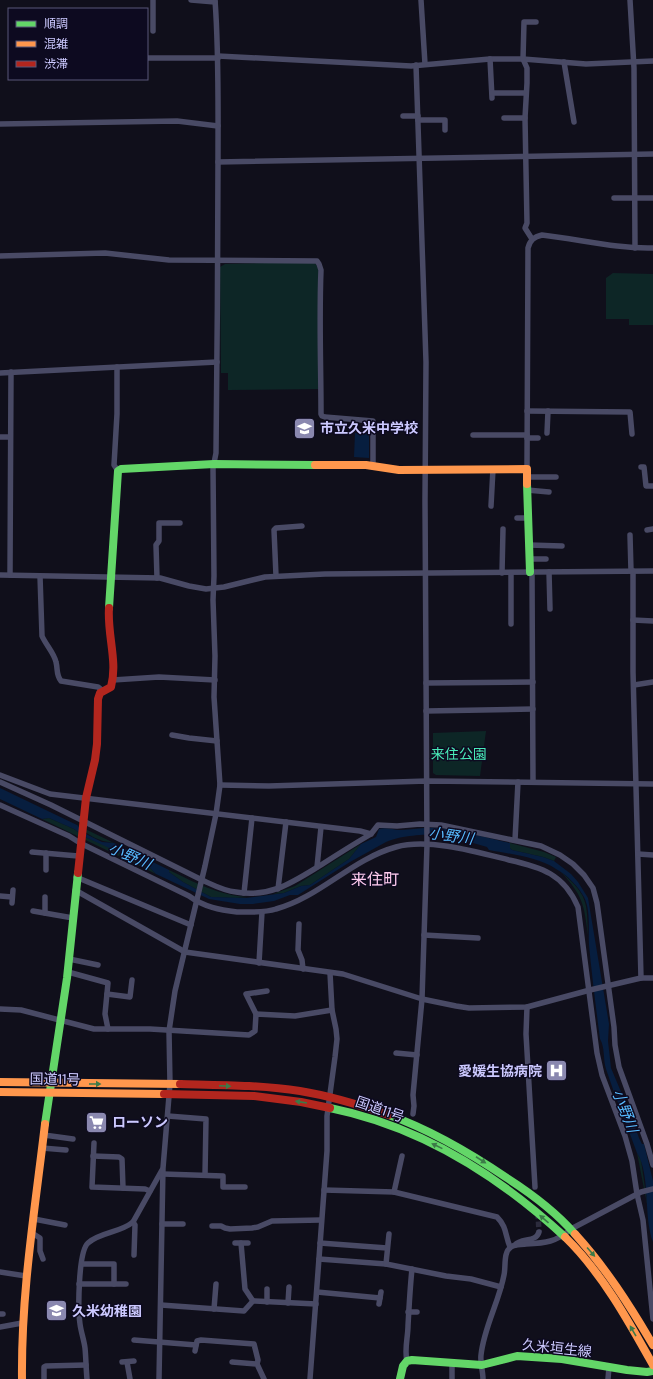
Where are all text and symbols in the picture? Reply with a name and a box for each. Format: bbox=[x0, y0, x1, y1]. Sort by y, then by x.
legend bbox=[8, 8, 148, 80]
text: 順調 bbox=[44, 16, 68, 32]
text: 混雑 bbox=[44, 36, 68, 52]
text: 渋滞 bbox=[44, 56, 68, 72]
school or university icon: 市立久米中学校 bbox=[292, 415, 318, 441]
place label: 市立久米中学校 bbox=[320, 419, 418, 437]
park label: 来住公園 bbox=[431, 745, 487, 763]
water label: 小野川 bbox=[427, 823, 477, 849]
water label: 小野川 bbox=[105, 838, 156, 875]
district label: 来住町 bbox=[351, 869, 399, 890]
hospital icon: 愛媛生協病院 bbox=[544, 1058, 570, 1084]
place label: 愛媛生協病院 bbox=[458, 1062, 542, 1080]
street label: 国道11号 bbox=[29, 1070, 81, 1088]
one-way arrow bbox=[89, 1081, 102, 1087]
one-way arrow bbox=[219, 1082, 231, 1089]
water label: 小野川 bbox=[608, 1086, 643, 1137]
street label: 国道11号 bbox=[353, 1092, 407, 1126]
one-way arrow bbox=[295, 1099, 307, 1105]
supermarket icon: ローソン bbox=[84, 1109, 110, 1135]
place label: ローソン bbox=[112, 1113, 168, 1131]
one-way arrow bbox=[431, 1142, 443, 1149]
one-way arrow bbox=[476, 1156, 486, 1164]
one-way arrow bbox=[539, 1214, 549, 1224]
one-way arrow bbox=[586, 1246, 595, 1257]
school or university icon: 久米幼稚園 bbox=[44, 1298, 70, 1324]
place label: 久米幼稚園 bbox=[72, 1302, 142, 1320]
one-way arrow bbox=[630, 1325, 637, 1337]
street label: 久米垣生線 bbox=[521, 1335, 593, 1361]

